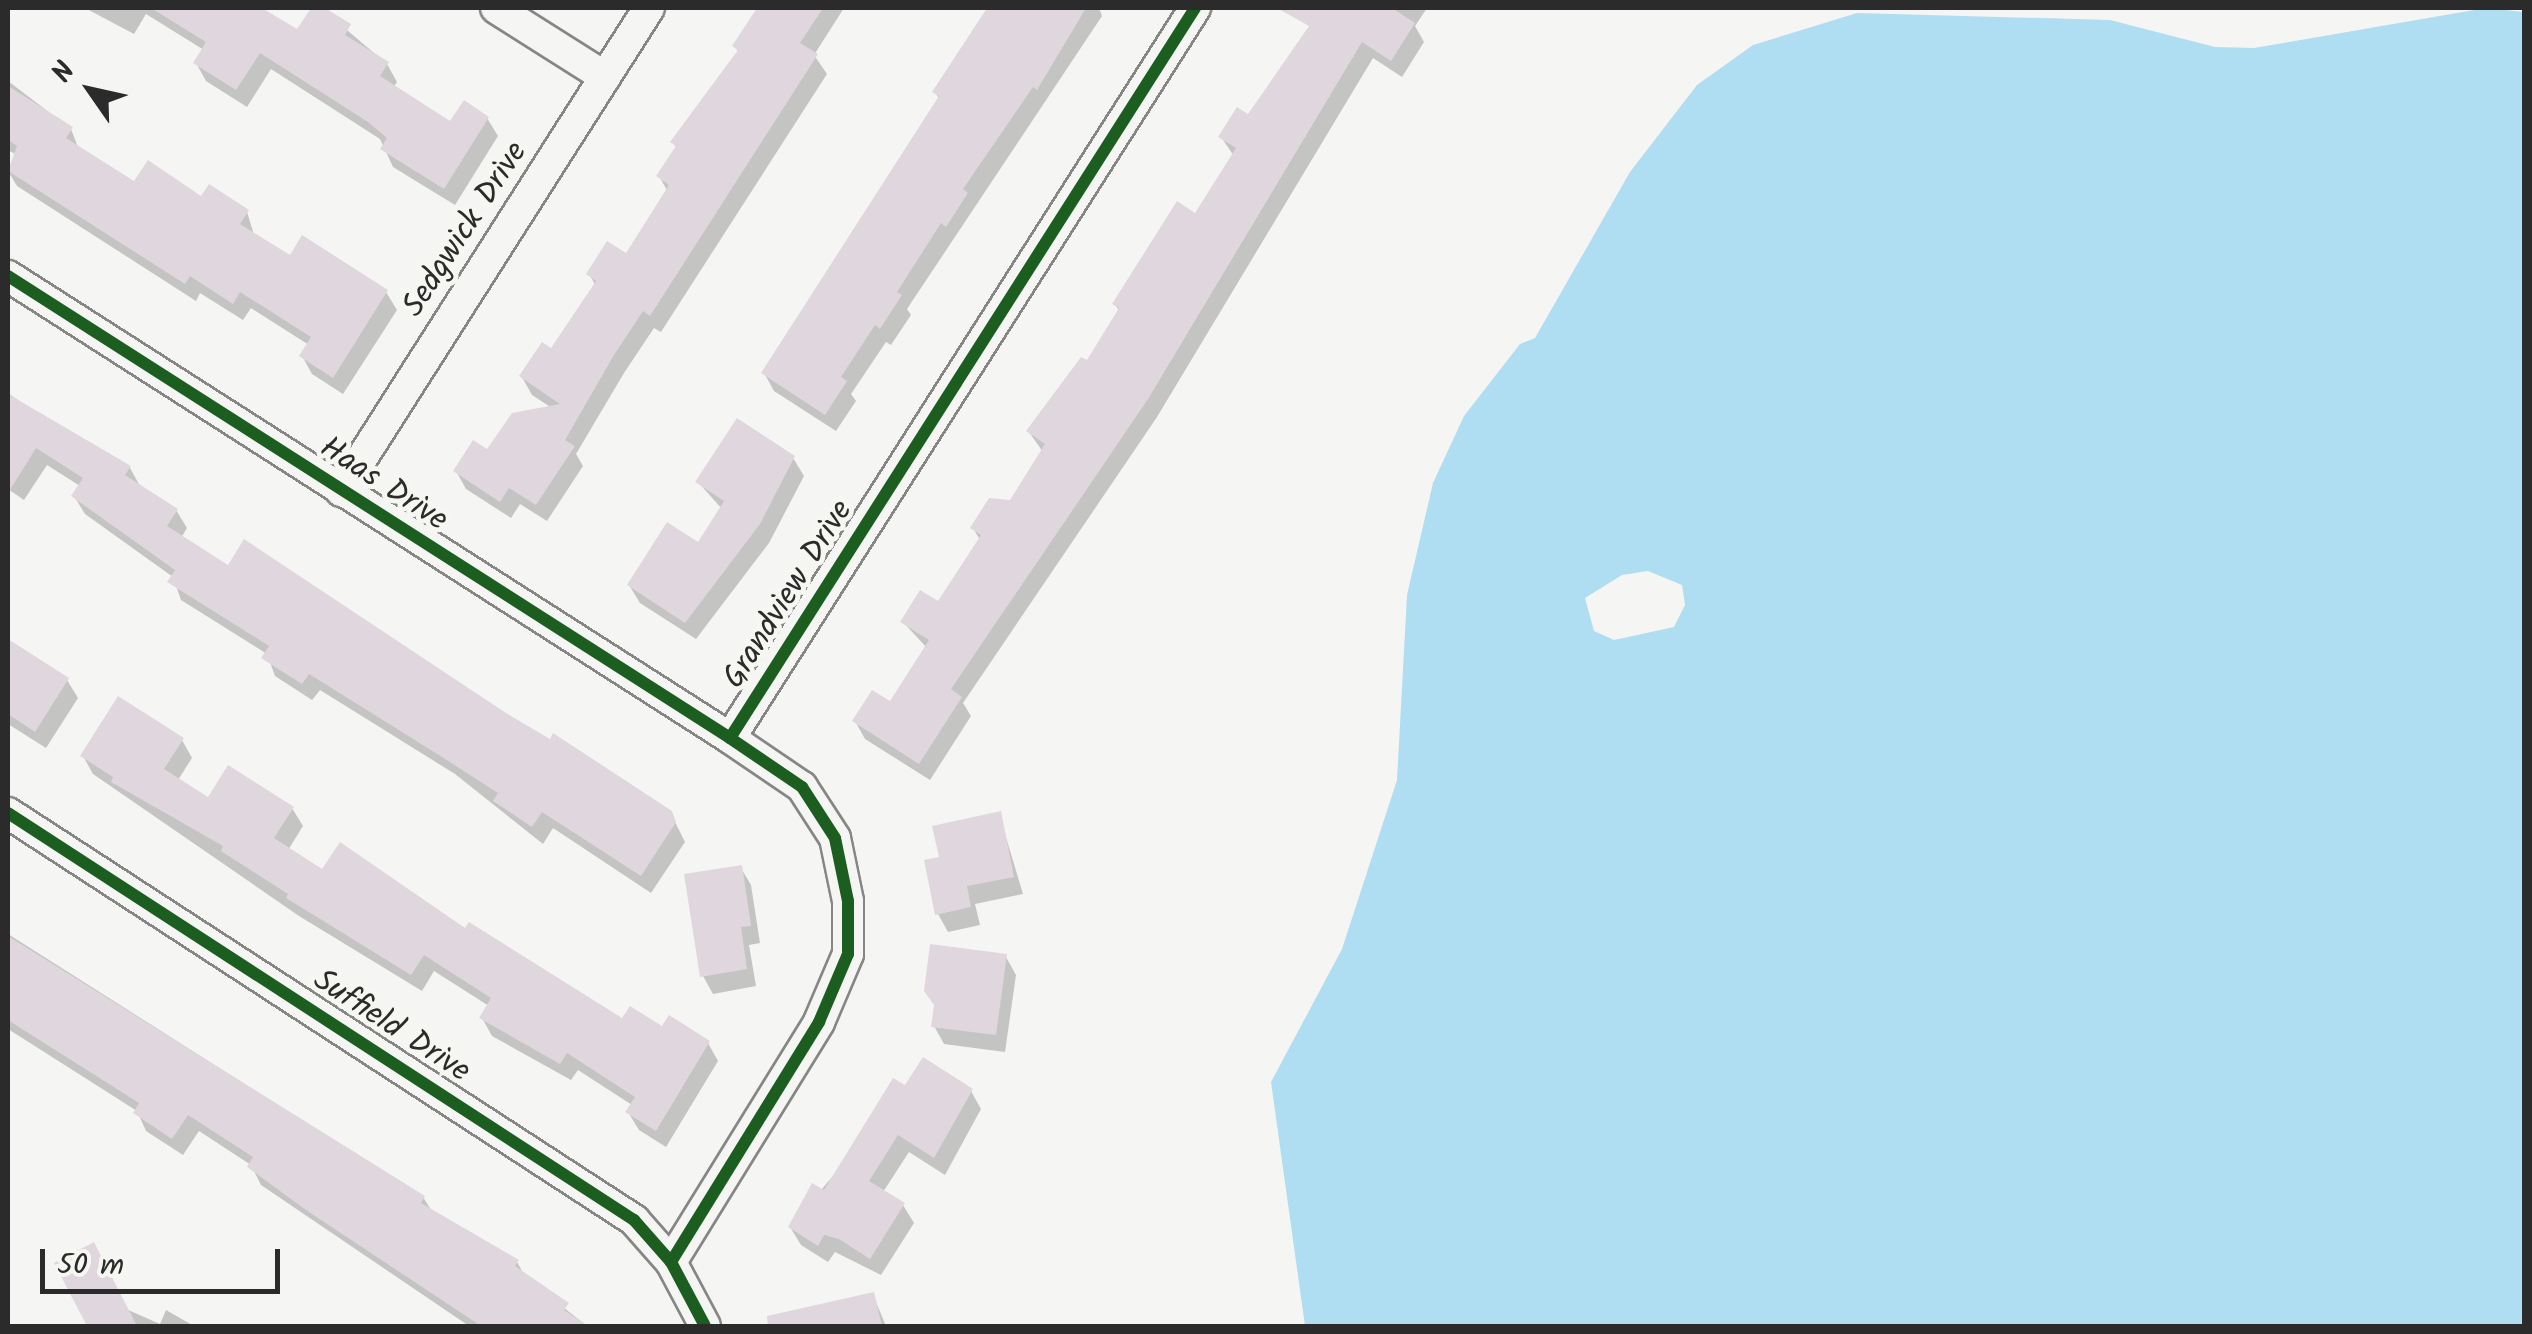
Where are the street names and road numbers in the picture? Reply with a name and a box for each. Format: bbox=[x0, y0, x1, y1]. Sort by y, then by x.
street label: Sedgwick Drive bbox=[395, 135, 537, 325]
street label: Haas Drive bbox=[312, 430, 454, 540]
street label: Grandview Drive bbox=[716, 494, 862, 696]
street label: Suffield Drive bbox=[305, 962, 477, 1092]

